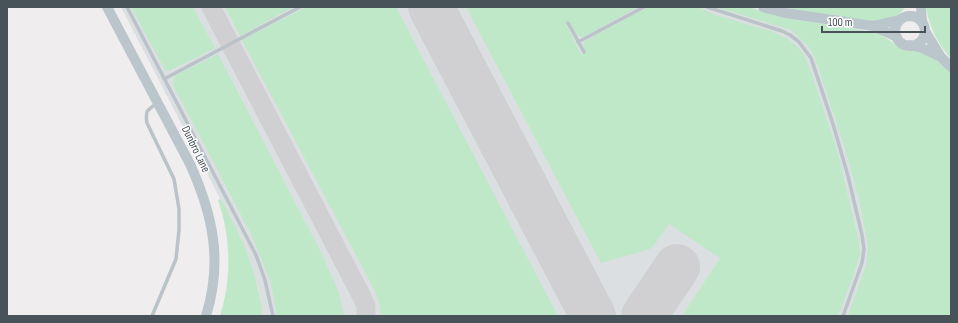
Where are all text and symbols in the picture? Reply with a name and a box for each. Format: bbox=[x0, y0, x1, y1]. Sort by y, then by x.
scale bar bbox=[822, 8, 925, 34]
text: 100 m bbox=[828, 15, 853, 30]
street label: Dunbro Lane bbox=[178, 123, 213, 175]

